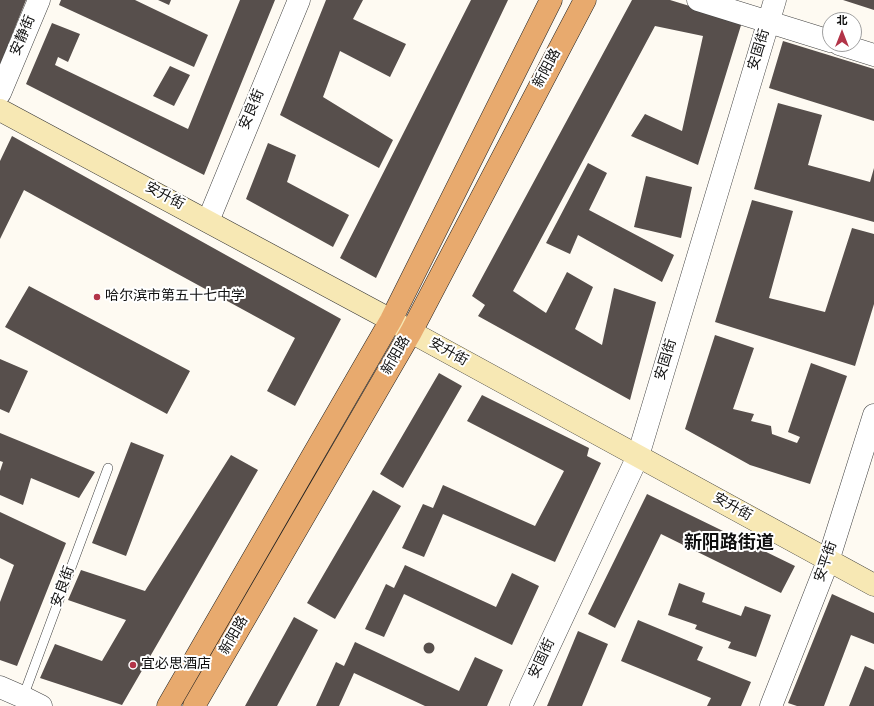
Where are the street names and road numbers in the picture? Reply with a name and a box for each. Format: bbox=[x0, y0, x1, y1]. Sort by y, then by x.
street label: 安静街 bbox=[8, 13, 40, 59]
street label: 安固街 bbox=[746, 27, 774, 73]
street label: 新阳路 bbox=[531, 47, 565, 91]
street label: 安良街 bbox=[237, 87, 269, 133]
street label: 安升街 bbox=[142, 180, 186, 214]
street label: 新阳路 bbox=[379, 334, 415, 378]
street label: 安升街 bbox=[426, 335, 470, 371]
street label: 安固街 bbox=[653, 337, 681, 383]
street label: 安升街 bbox=[710, 490, 754, 526]
street label: 安平街 bbox=[812, 539, 842, 585]
street label: 安良街 bbox=[49, 564, 79, 610]
street label: 新阳路 bbox=[217, 614, 253, 658]
street label: 安固街 bbox=[527, 636, 559, 682]

